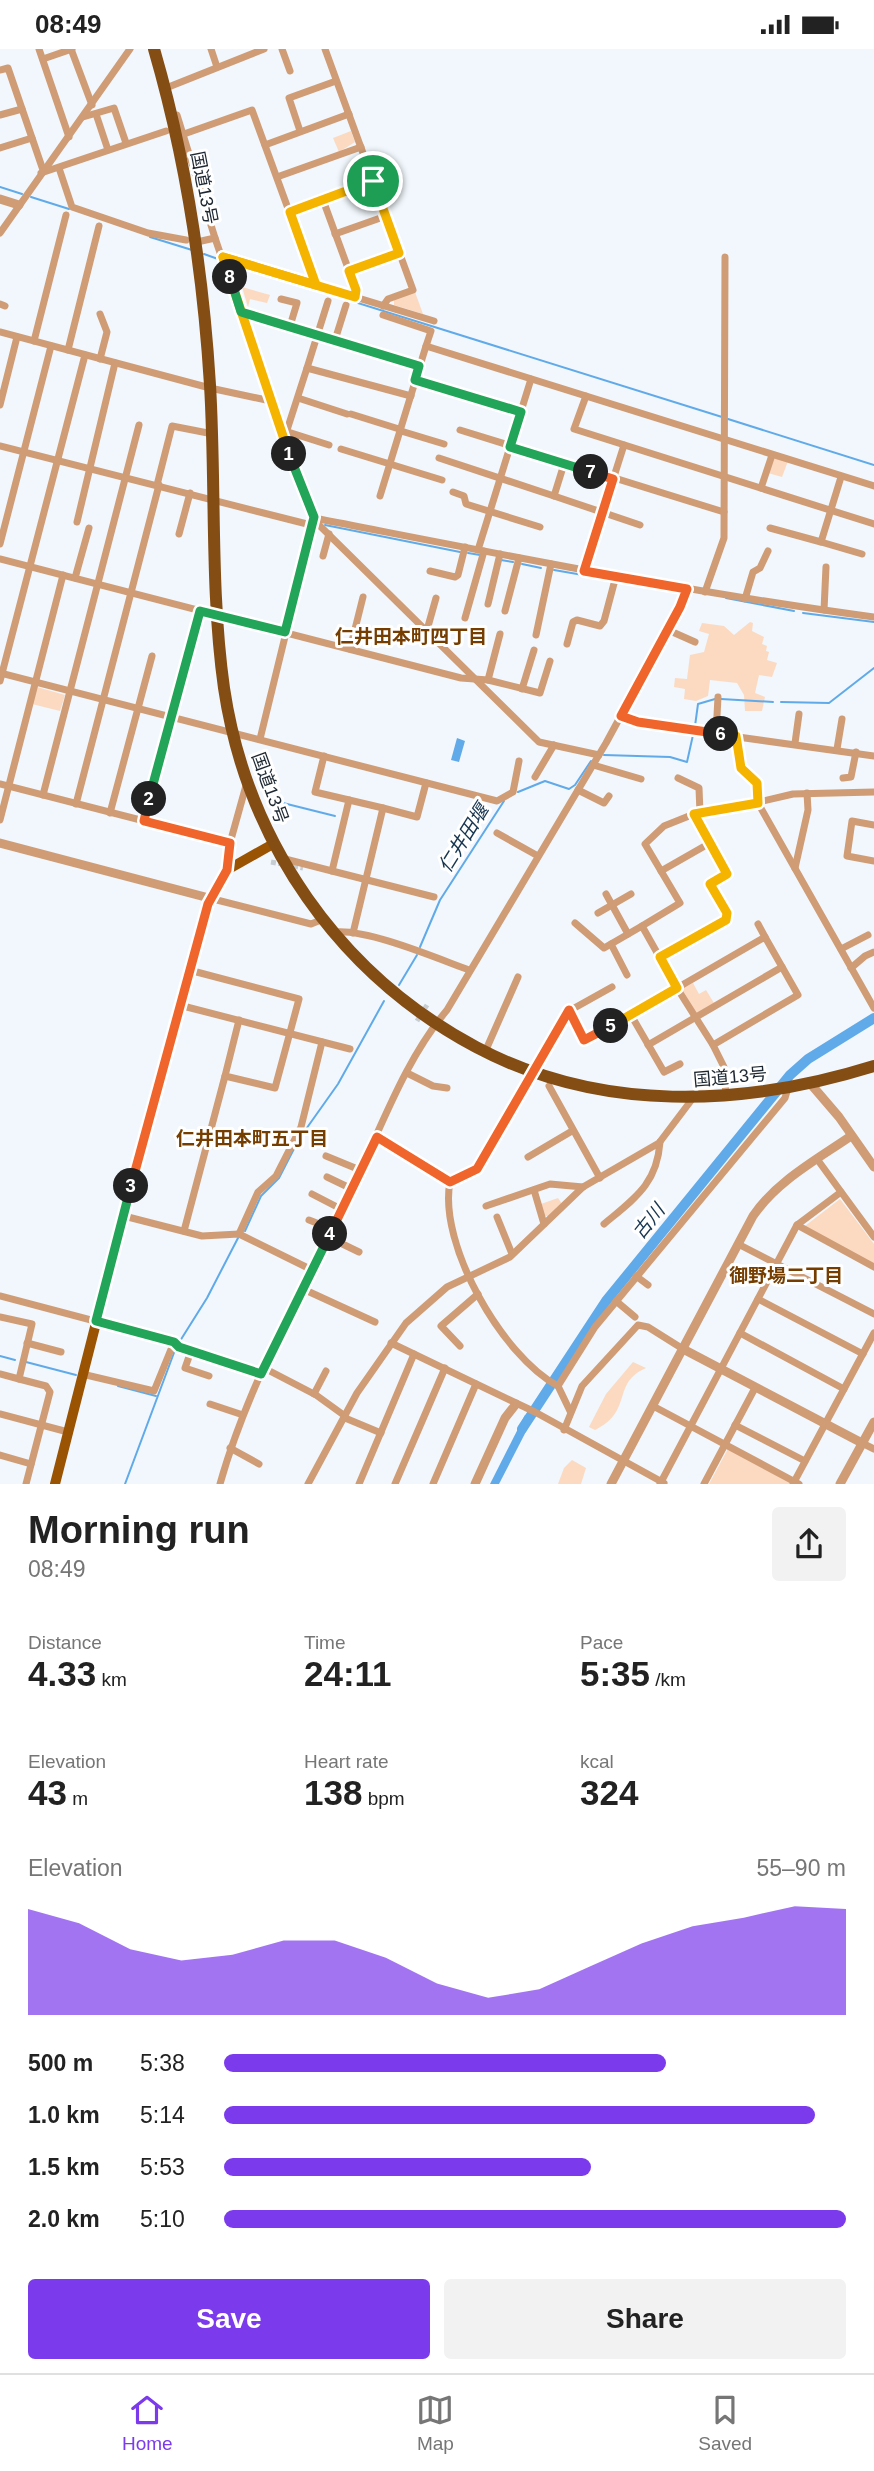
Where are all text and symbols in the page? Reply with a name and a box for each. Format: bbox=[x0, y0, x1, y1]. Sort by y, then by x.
text: 08:49 bbox=[35, 9, 102, 39]
street label: 国道13号 bbox=[187, 150, 221, 226]
pin bbox=[343, 151, 403, 211]
icon: arrive bbox=[354, 162, 392, 200]
pin: 8 bbox=[212, 259, 247, 295]
text: 8 bbox=[224, 266, 235, 287]
pin: 1 bbox=[272, 437, 306, 471]
text: 1 bbox=[283, 443, 294, 464]
pin: 7 bbox=[574, 455, 608, 489]
text: 7 bbox=[585, 461, 596, 482]
district label: 仁井田本町四丁目 bbox=[335, 626, 487, 647]
pin: 6 bbox=[704, 717, 738, 751]
text: 6 bbox=[715, 723, 726, 744]
street label: 国道13号 bbox=[248, 750, 292, 826]
pin: 2 bbox=[132, 781, 166, 817]
text: 2 bbox=[143, 788, 154, 809]
water label: 仁井田堰 bbox=[434, 798, 494, 876]
pin: 5 bbox=[594, 1009, 628, 1044]
text: 5 bbox=[605, 1015, 616, 1036]
street label: 国道13号 bbox=[692, 1064, 768, 1090]
district label: 仁井田本町五丁目 bbox=[176, 1128, 328, 1149]
pin: 3 bbox=[114, 1169, 148, 1203]
text: 3 bbox=[125, 1175, 136, 1196]
water label: 古川 bbox=[628, 1198, 670, 1243]
pin: 4 bbox=[312, 1217, 348, 1251]
text: 4 bbox=[324, 1223, 335, 1244]
district label: 御野場二丁目 bbox=[729, 1265, 843, 1286]
button: share bbox=[772, 1507, 846, 1581]
text: Morning run bbox=[28, 1509, 250, 1551]
text: 08:49 bbox=[28, 1556, 86, 1582]
text: Distance bbox=[28, 1632, 102, 1653]
text: Time bbox=[304, 1632, 346, 1653]
text: Pace bbox=[580, 1632, 623, 1653]
text: 4.33 bbox=[28, 1654, 96, 1693]
text: 24:11 bbox=[304, 1654, 392, 1693]
text: 5:35 bbox=[580, 1654, 650, 1693]
text: km bbox=[96, 1669, 127, 1690]
text: /km bbox=[650, 1669, 686, 1690]
text: Elevation bbox=[28, 1751, 106, 1772]
text: Heart rate bbox=[304, 1751, 388, 1772]
text: kcal bbox=[580, 1751, 614, 1772]
text: 43 bbox=[28, 1773, 67, 1812]
text: 138 bbox=[304, 1773, 362, 1812]
text: 324 bbox=[580, 1773, 638, 1812]
text: m bbox=[67, 1788, 88, 1809]
text: bpm bbox=[362, 1788, 405, 1809]
text: Elevation bbox=[28, 1855, 123, 1881]
text: 55–90 m bbox=[756, 1855, 846, 1881]
text: 500 m bbox=[28, 2050, 93, 2076]
text: 5:38 bbox=[140, 2050, 185, 2076]
text: 1.0 km bbox=[28, 2102, 100, 2128]
text: 5:14 bbox=[140, 2102, 185, 2128]
text: 1.5 km bbox=[28, 2154, 100, 2180]
text: 5:53 bbox=[140, 2154, 185, 2180]
text: 2.0 km bbox=[28, 2206, 100, 2232]
text: 5:10 bbox=[140, 2206, 185, 2232]
button: Save bbox=[28, 2279, 430, 2359]
button: Share bbox=[444, 2279, 846, 2359]
tab: Home bbox=[122, 2391, 173, 2455]
tab: Map bbox=[416, 2391, 454, 2455]
tab: Saved bbox=[698, 2391, 752, 2455]

